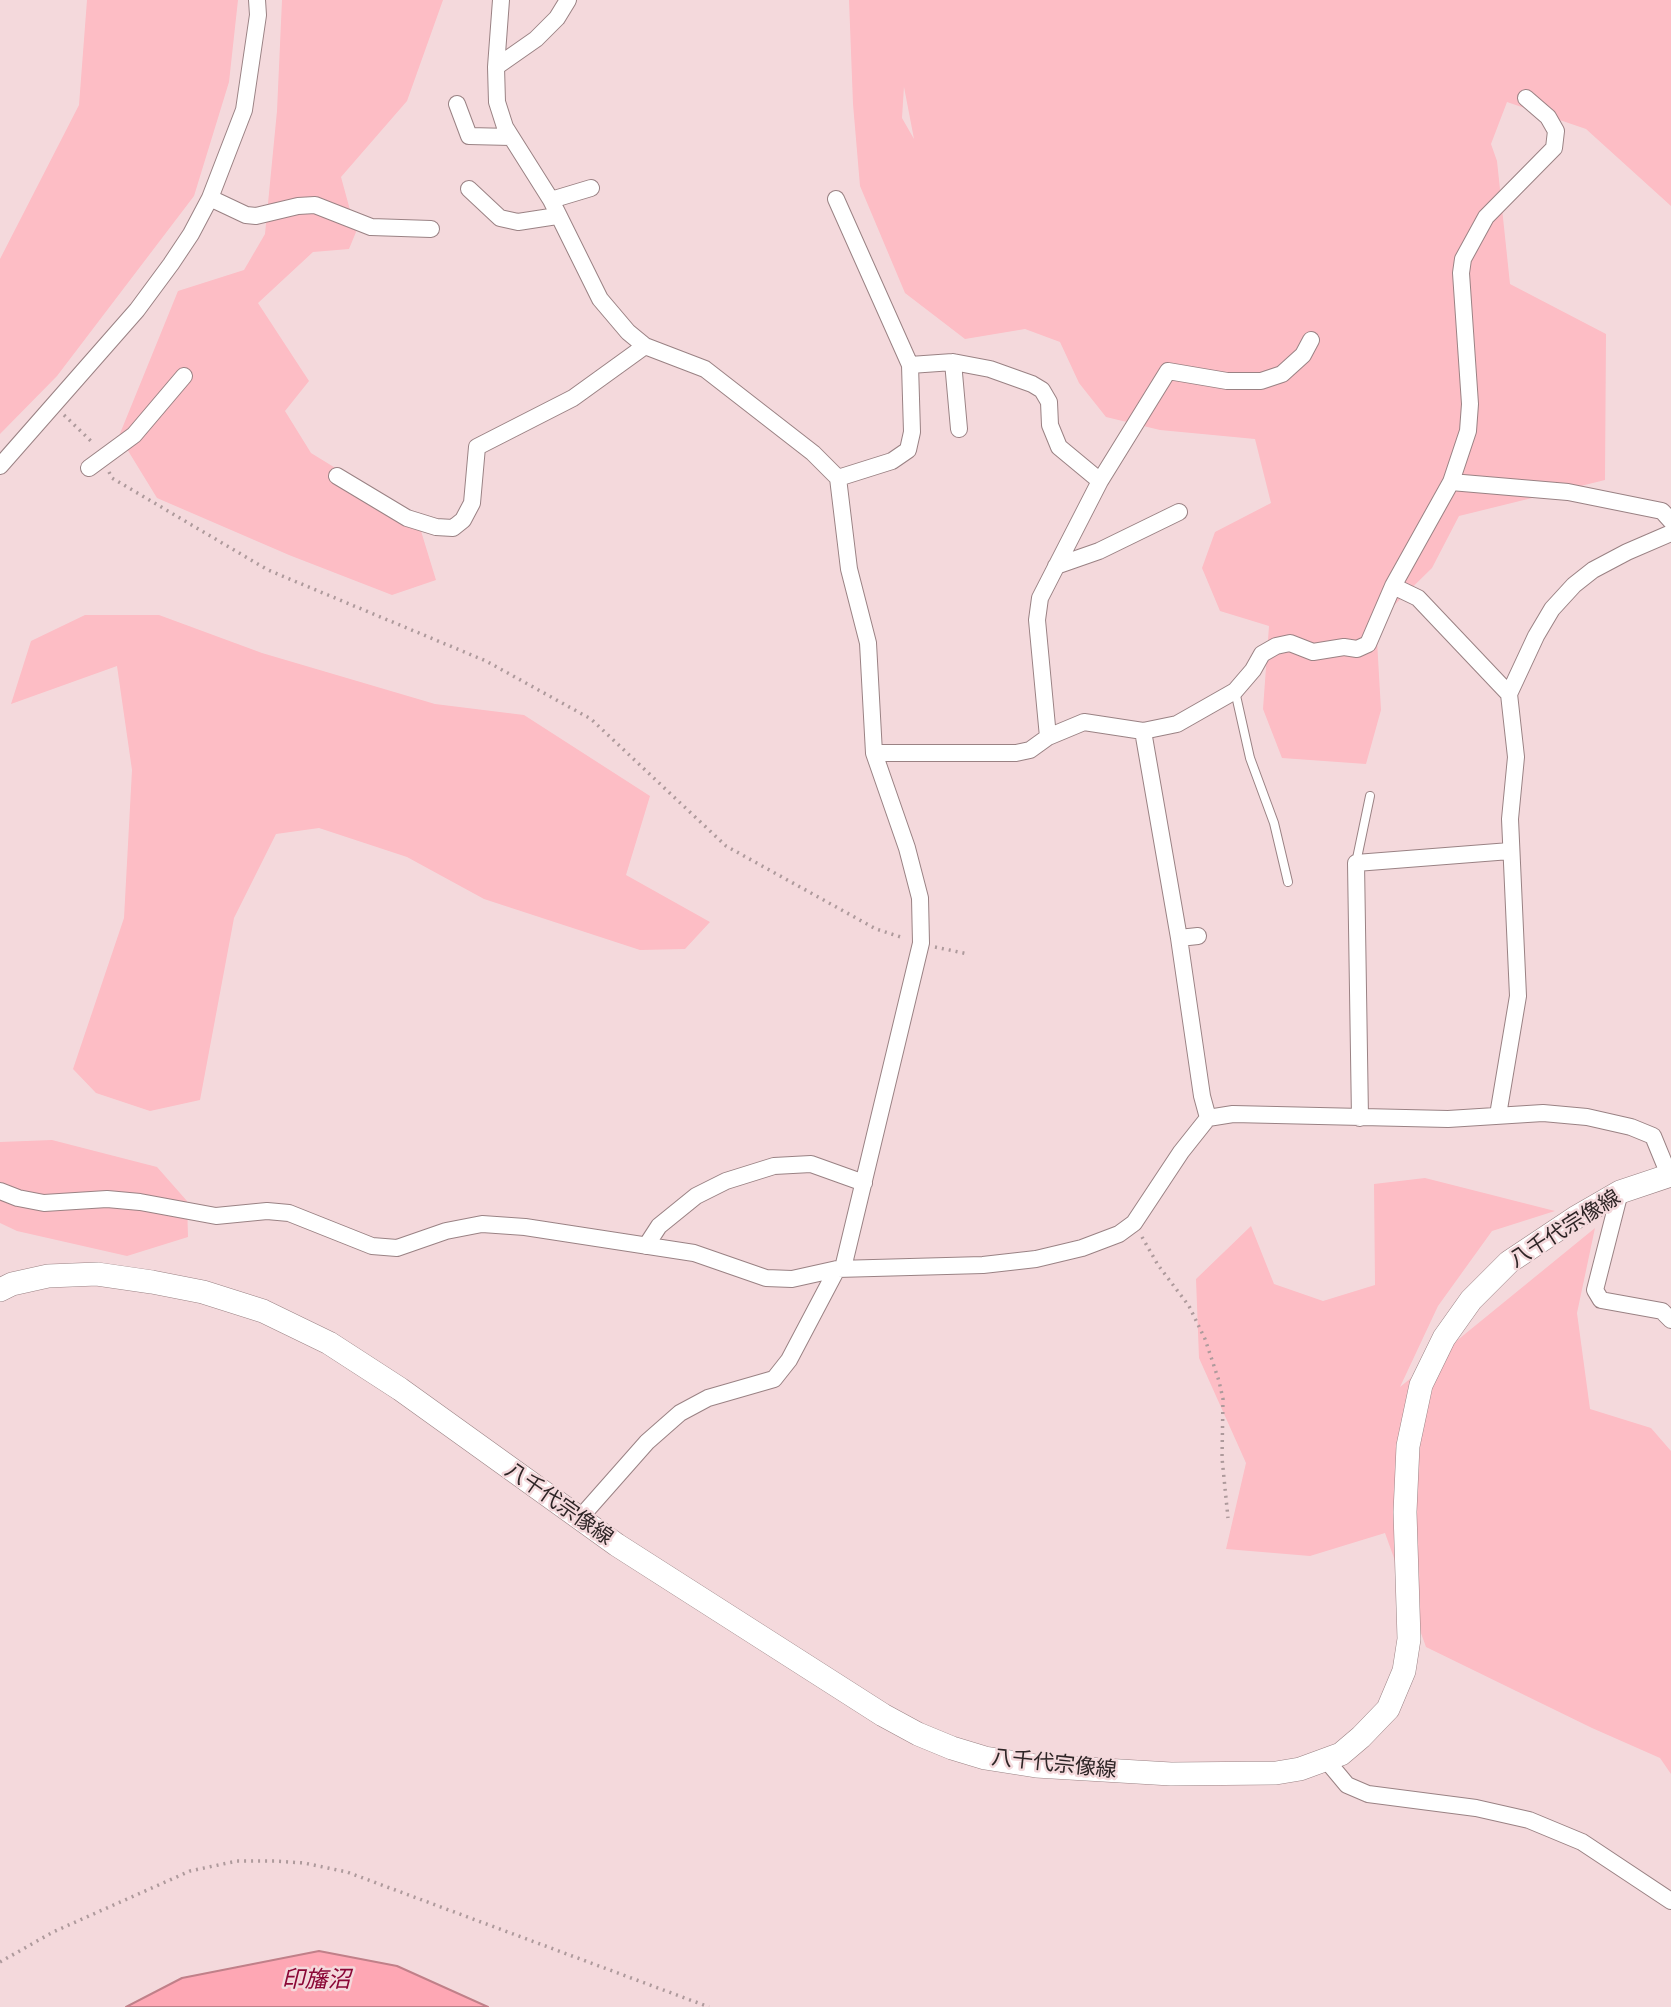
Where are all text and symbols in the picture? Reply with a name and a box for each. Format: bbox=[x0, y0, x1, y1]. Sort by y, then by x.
street label: 八千代宗像線 bbox=[1505, 1185, 1625, 1273]
street label: 八千代宗像線 bbox=[500, 1458, 618, 1550]
street label: 八千代宗像線 bbox=[990, 1745, 1118, 1783]
water label: 印旛沼 bbox=[282, 1966, 350, 1994]

